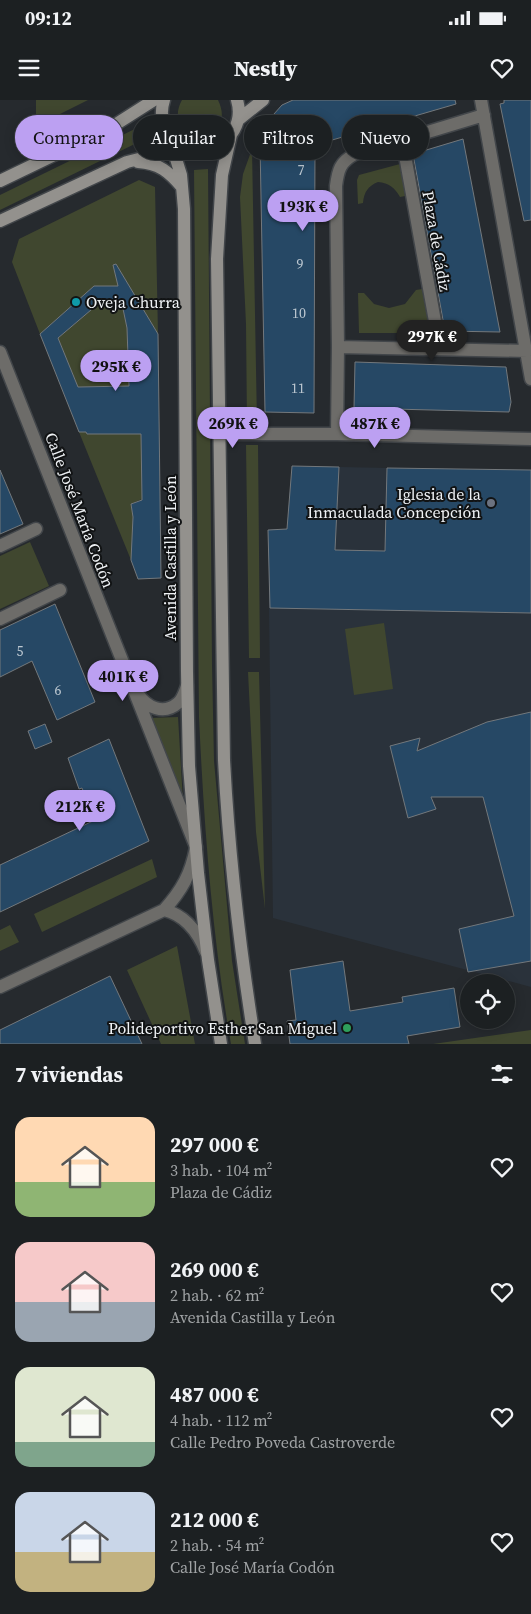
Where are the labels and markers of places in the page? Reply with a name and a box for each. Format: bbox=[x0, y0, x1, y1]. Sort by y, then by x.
pin: 193K € bbox=[262, 190, 344, 232]
place label: Oveja Churra bbox=[86, 291, 181, 313]
marker: Oveja Churra bbox=[70, 296, 82, 308]
pin: 297K € bbox=[391, 320, 473, 362]
pin: 295K € bbox=[75, 350, 157, 392]
pin: 269K € bbox=[192, 406, 274, 449]
pin: 487K € bbox=[334, 406, 416, 449]
place label: Iglesia de la Inmaculada Concepción bbox=[307, 483, 482, 523]
marker: Iglesia de la Inmaculada Concepción bbox=[485, 497, 497, 509]
pin: 401K € bbox=[82, 660, 164, 702]
pin: 212K € bbox=[39, 790, 121, 832]
place label: Polideportivo Esther San Miguel bbox=[108, 1017, 337, 1039]
marker: Polideportivo Esther San Miguel bbox=[341, 1022, 353, 1034]

